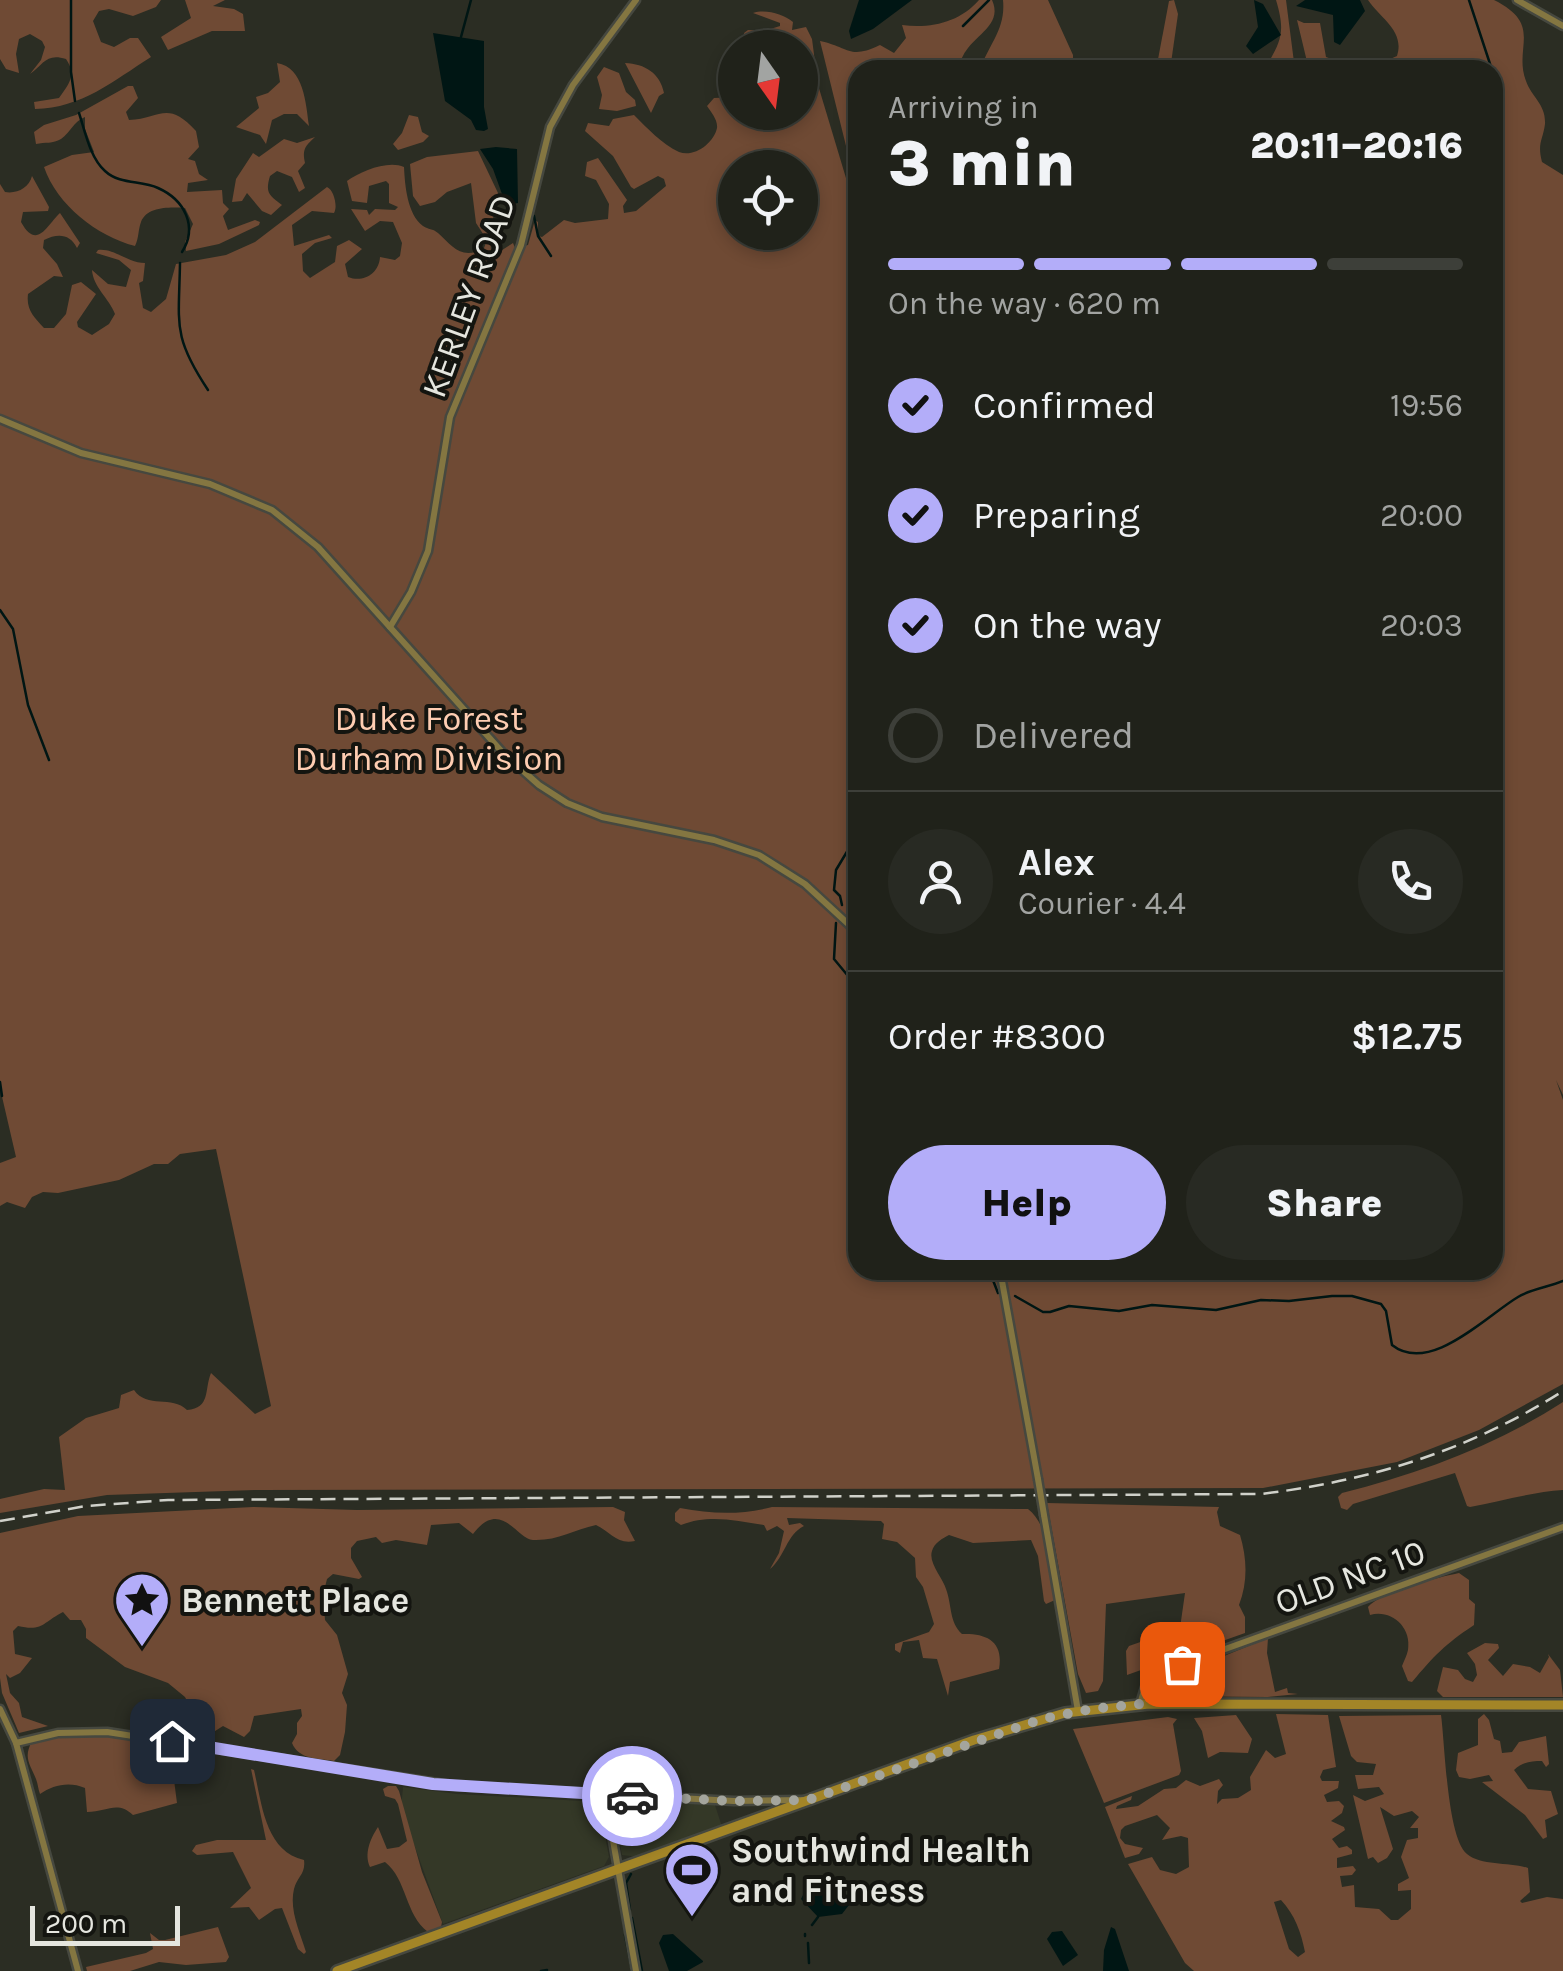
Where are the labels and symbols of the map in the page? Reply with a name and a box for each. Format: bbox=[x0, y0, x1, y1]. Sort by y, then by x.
north arrow bbox=[718, 30, 818, 130]
street label: KERLEY ROAD bbox=[413, 189, 525, 403]
park label: Duke Forest Durham Division bbox=[294, 698, 564, 779]
street label: OLD NC 10 bbox=[1269, 1531, 1431, 1623]
place icon: Bennett Place bbox=[112, 1570, 172, 1649]
place label: Bennett Place bbox=[181, 1580, 409, 1621]
pin bbox=[1140, 1622, 1225, 1707]
pin bbox=[130, 1699, 215, 1784]
courier bbox=[582, 1746, 682, 1846]
place label: Southwind Health and Fitness bbox=[731, 1830, 1031, 1911]
sports icon: Southwind Health and Fitness bbox=[662, 1840, 722, 1919]
scale bar bbox=[30, 1901, 180, 1946]

